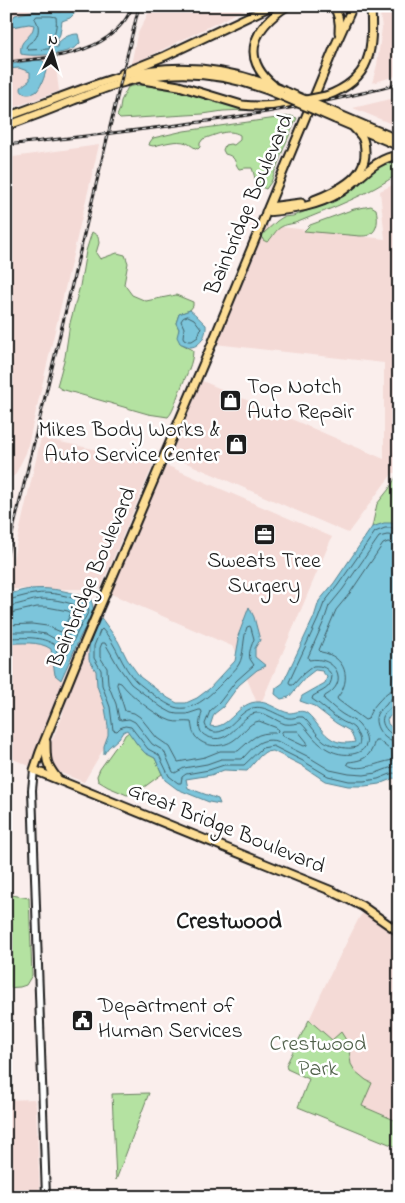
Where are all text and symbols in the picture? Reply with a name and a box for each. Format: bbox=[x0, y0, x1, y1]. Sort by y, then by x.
north arrow bbox=[28, 28, 78, 78]
text: N bbox=[47, 30, 59, 51]
street label: Bainbridge Boulevard bbox=[197, 110, 303, 302]
place label: Top Notch Auto Repair bbox=[247, 372, 354, 429]
shop icon: Top Notch Auto Repair bbox=[219, 389, 243, 413]
place label: Mikes Body Works & Auto Service Center bbox=[38, 415, 220, 472]
shop icon: Mikes Body Works & Auto Service Center bbox=[224, 432, 248, 456]
street label: Bainbridge Boulevard bbox=[40, 483, 146, 675]
office icon: Sweats Tree Surgery bbox=[252, 523, 276, 547]
place label: Sweats Tree Surgery bbox=[207, 546, 321, 604]
street label: Great Bridge Boulevard bbox=[122, 775, 330, 884]
district label: Crestwood bbox=[176, 905, 282, 940]
place label: Department of Human Services bbox=[97, 991, 243, 1048]
public building icon: Department of Human Services bbox=[70, 1008, 94, 1032]
park label: Crestwood Park bbox=[270, 1029, 366, 1086]

